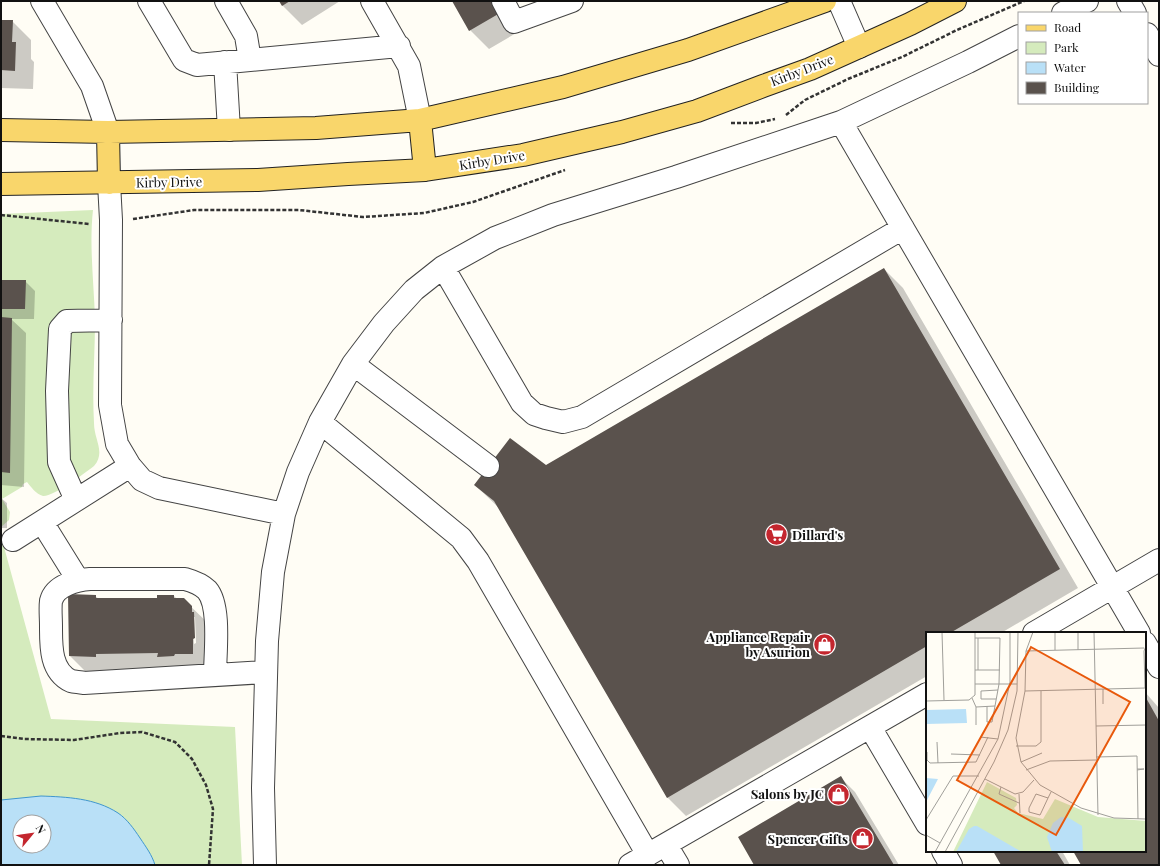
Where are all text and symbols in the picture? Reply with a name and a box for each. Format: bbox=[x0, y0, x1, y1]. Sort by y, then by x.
legend bbox=[1018, 12, 1148, 104]
text: Road bbox=[1054, 19, 1081, 35]
text: Park bbox=[1054, 39, 1079, 55]
street label: Kirby Drive bbox=[768, 50, 836, 89]
text: Water bbox=[1053, 59, 1087, 75]
text: Building bbox=[1054, 79, 1100, 95]
street label: Kirby Drive bbox=[458, 146, 526, 173]
street label: Kirby Drive bbox=[136, 172, 203, 191]
supermarket icon: Dillard's bbox=[764, 522, 790, 548]
place label: Dillard's bbox=[792, 526, 843, 543]
place label: Appliance Repair by Asurion bbox=[706, 628, 810, 660]
shop icon: Appliance Repair by Asurion bbox=[812, 631, 838, 657]
inset map bbox=[926, 632, 1146, 852]
shop icon: Salons by JC bbox=[826, 781, 852, 807]
place label: Salons by JC bbox=[751, 785, 824, 802]
north arrow bbox=[12, 814, 52, 854]
text: N bbox=[33, 822, 50, 836]
shop icon: Spencer Gifts bbox=[850, 826, 876, 852]
place label: Spencer Gifts bbox=[768, 830, 848, 847]

